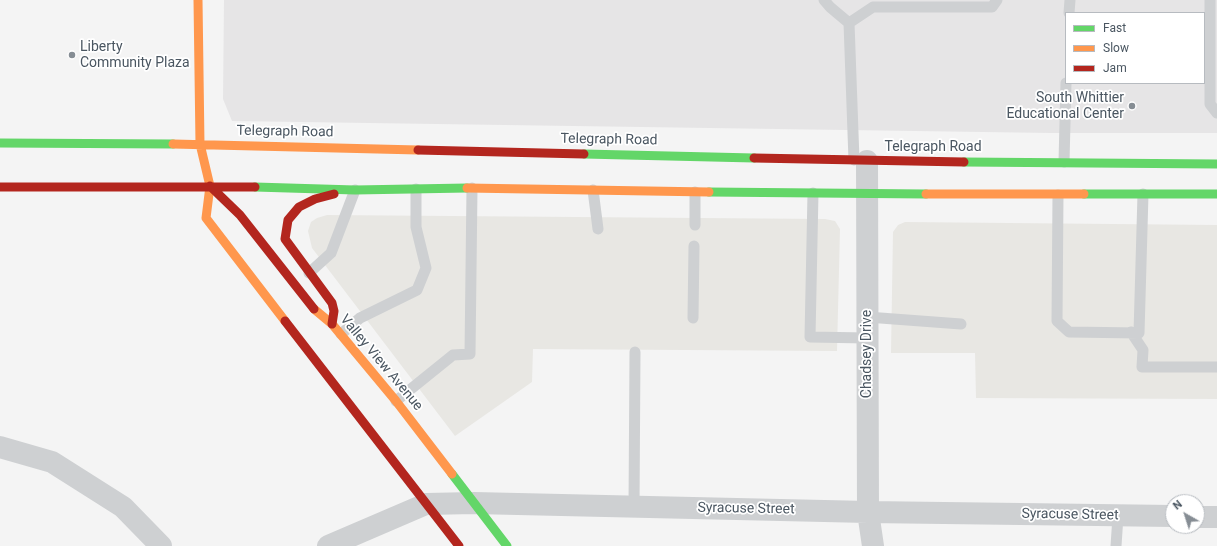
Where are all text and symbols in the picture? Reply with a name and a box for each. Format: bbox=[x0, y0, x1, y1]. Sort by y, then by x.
legend bbox=[1065, 12, 1205, 84]
text: Fast bbox=[1103, 21, 1126, 35]
place label: Liberty Community Plaza bbox=[80, 39, 190, 72]
text: Slow bbox=[1103, 41, 1129, 55]
marker: Liberty Community Plaza bbox=[67, 50, 77, 60]
text: Jam bbox=[1103, 61, 1127, 75]
place label: South Whittier Educational Center bbox=[1006, 90, 1124, 122]
marker: South Whittier Educational Center bbox=[1127, 101, 1137, 111]
street label: Telegraph Road bbox=[236, 123, 334, 141]
street label: Telegraph Road bbox=[560, 131, 658, 149]
street label: Telegraph Road bbox=[884, 139, 982, 155]
street label: Chadsey Drive bbox=[859, 310, 875, 398]
street label: Valley View Avenue bbox=[336, 312, 426, 414]
north arrow bbox=[1165, 494, 1205, 534]
text: N bbox=[1171, 498, 1185, 513]
street label: Syracuse Street bbox=[697, 500, 795, 518]
street label: Syracuse Street bbox=[1021, 506, 1119, 524]

